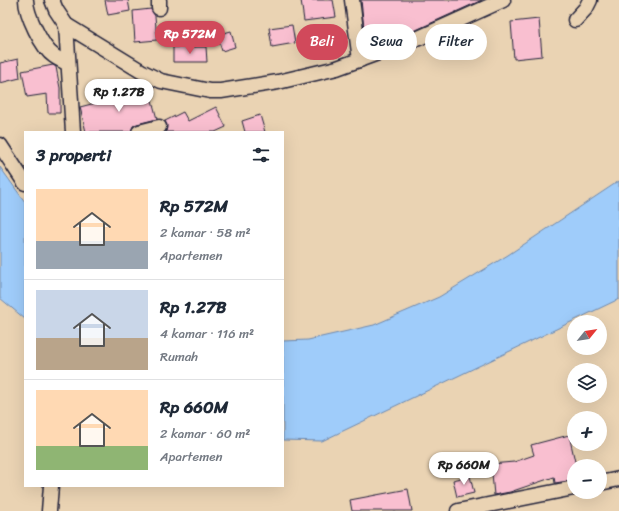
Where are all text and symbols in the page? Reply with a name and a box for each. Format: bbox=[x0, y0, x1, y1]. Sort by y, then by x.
pin: Rp 572M bbox=[153, 21, 227, 55]
text: Rp 572M bbox=[164, 22, 216, 45]
chip: Beli bbox=[296, 24, 348, 60]
chip: Sewa bbox=[356, 24, 417, 60]
chip: Filter bbox=[425, 24, 487, 60]
pin: Rp 1.27B bbox=[78, 79, 160, 113]
text: Rp 1.27B bbox=[94, 80, 144, 103]
text: 3 properti bbox=[36, 140, 111, 170]
icon: filters bbox=[250, 144, 272, 166]
text: Rp 572M bbox=[160, 191, 228, 221]
icon: home bbox=[68, 205, 116, 253]
text: 2 kamar · 58 m² bbox=[160, 221, 251, 244]
text: Apartemen bbox=[160, 244, 222, 267]
text: Rp 1.27B bbox=[160, 292, 226, 322]
icon: home bbox=[68, 306, 116, 354]
north arrow bbox=[567, 315, 607, 355]
map controls bbox=[567, 315, 607, 499]
text: 4 kamar · 116 m² bbox=[160, 322, 254, 345]
text: Rumah bbox=[160, 345, 198, 368]
button: layers bbox=[567, 363, 607, 403]
text: Rp 660M bbox=[160, 392, 228, 422]
icon: home bbox=[68, 406, 116, 454]
button: + bbox=[567, 411, 607, 451]
text: 2 kamar · 60 m² bbox=[160, 422, 250, 445]
text: Apartemen bbox=[160, 445, 222, 468]
pin: Rp 660M bbox=[427, 452, 501, 486]
text: Rp 660M bbox=[438, 453, 490, 476]
button: − bbox=[567, 459, 607, 499]

